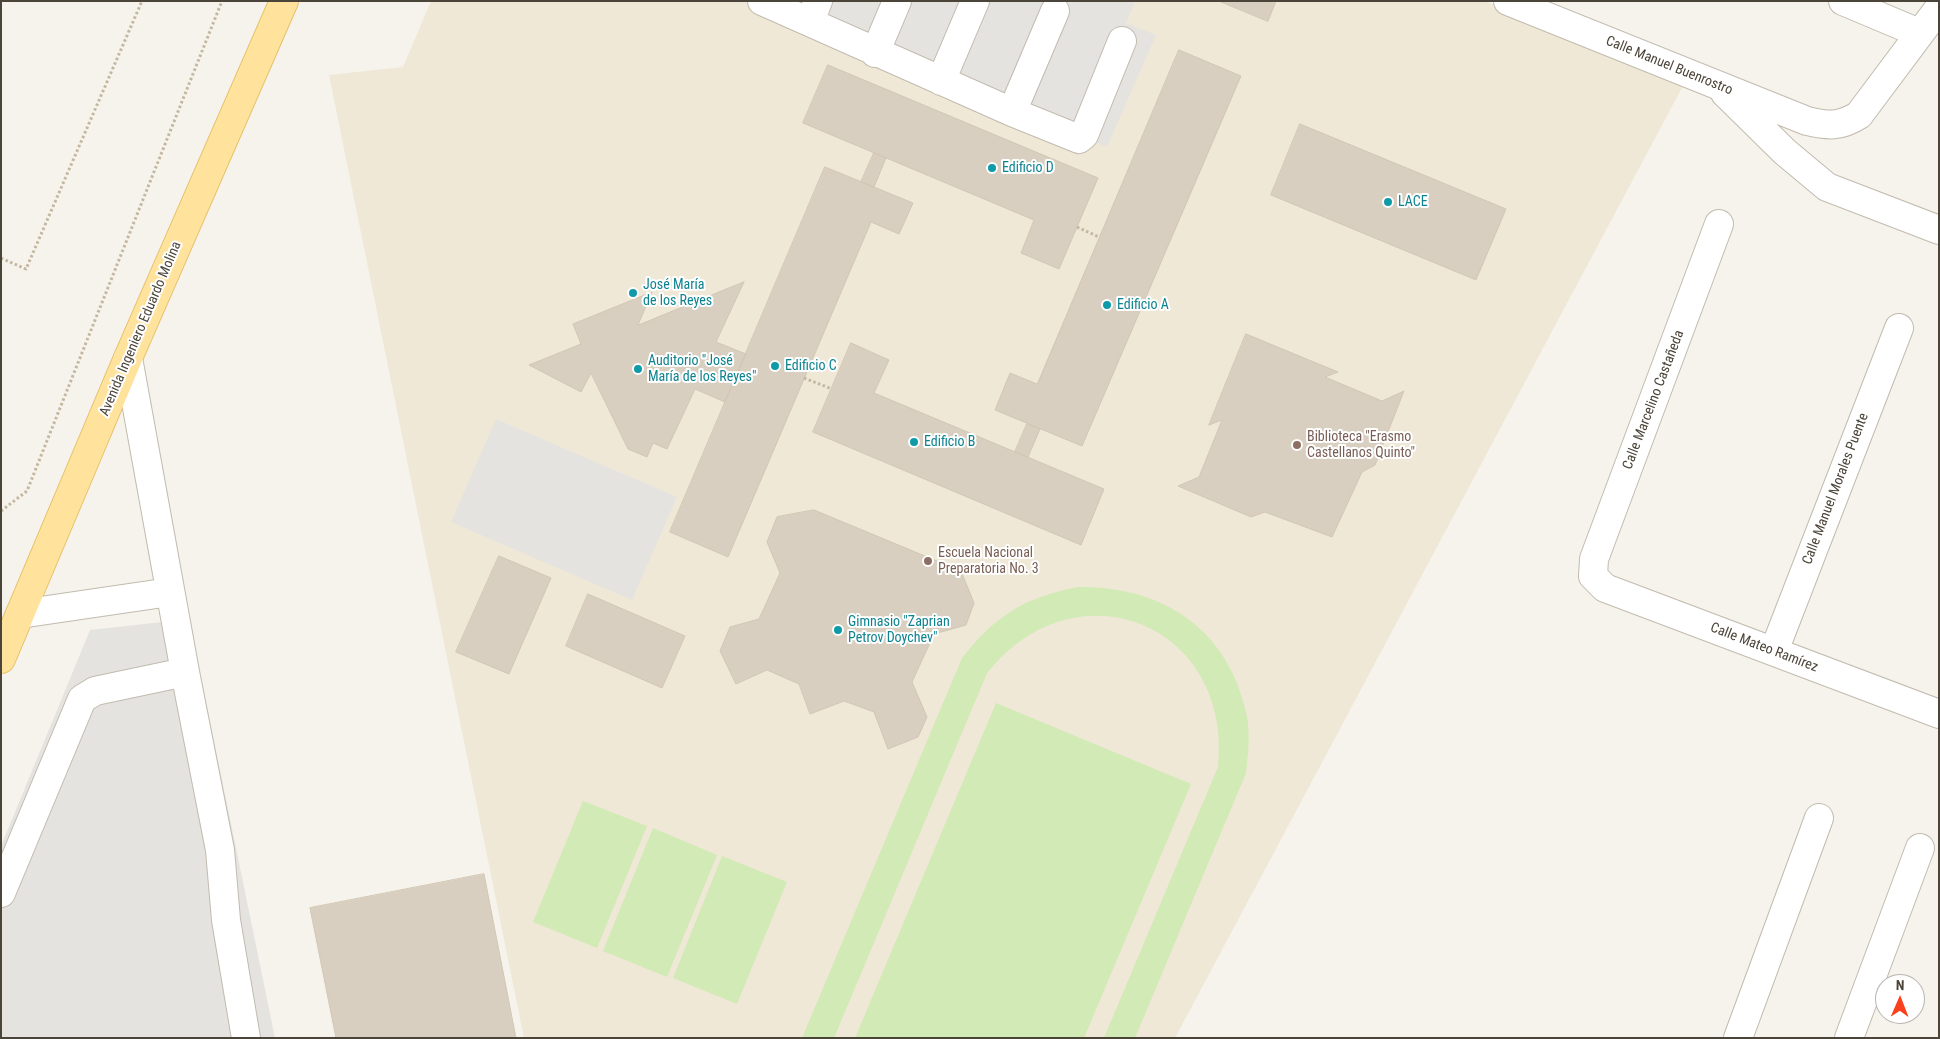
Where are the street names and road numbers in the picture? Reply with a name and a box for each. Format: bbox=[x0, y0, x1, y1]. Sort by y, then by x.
street label: Calle Manuel Buenrostro bbox=[1603, 33, 1735, 99]
street label: Avenida Ingeniero Eduardo Molina bbox=[97, 239, 185, 419]
street label: Calle Marcelino Castañeda bbox=[1620, 328, 1688, 472]
street label: Calle Manuel Morales Puente bbox=[1799, 411, 1873, 567]
street label: Calle Mateo Ramírez bbox=[1708, 620, 1820, 676]

